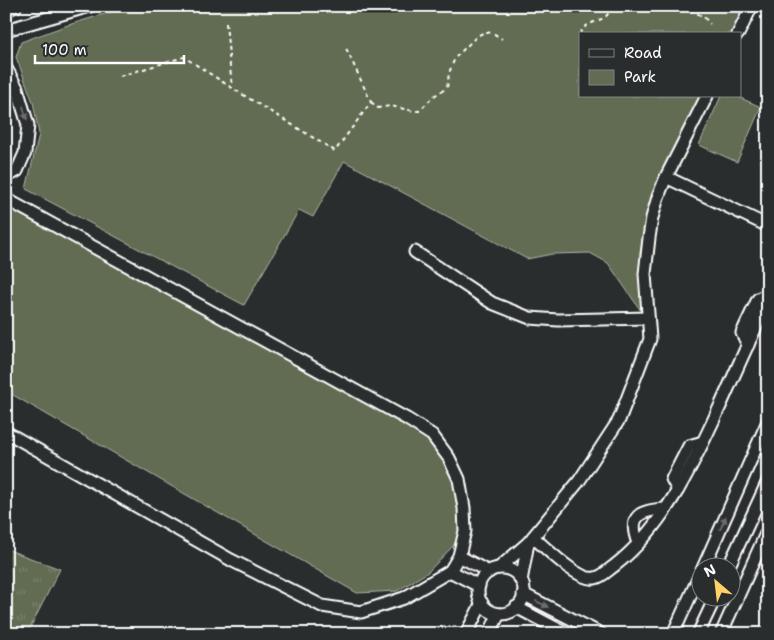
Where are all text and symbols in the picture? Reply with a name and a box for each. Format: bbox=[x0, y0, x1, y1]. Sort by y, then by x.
scale bar bbox=[35, 32, 184, 64]
legend bbox=[579, 32, 742, 98]
text: 100 m bbox=[42, 40, 87, 60]
text: Road bbox=[624, 43, 662, 63]
text: Park bbox=[624, 67, 656, 87]
one-way arrow bbox=[21, 106, 29, 121]
one-way arrow bbox=[719, 516, 727, 530]
north arrow bbox=[692, 558, 742, 608]
text: N bbox=[701, 560, 719, 581]
one-way arrow bbox=[535, 600, 549, 608]

